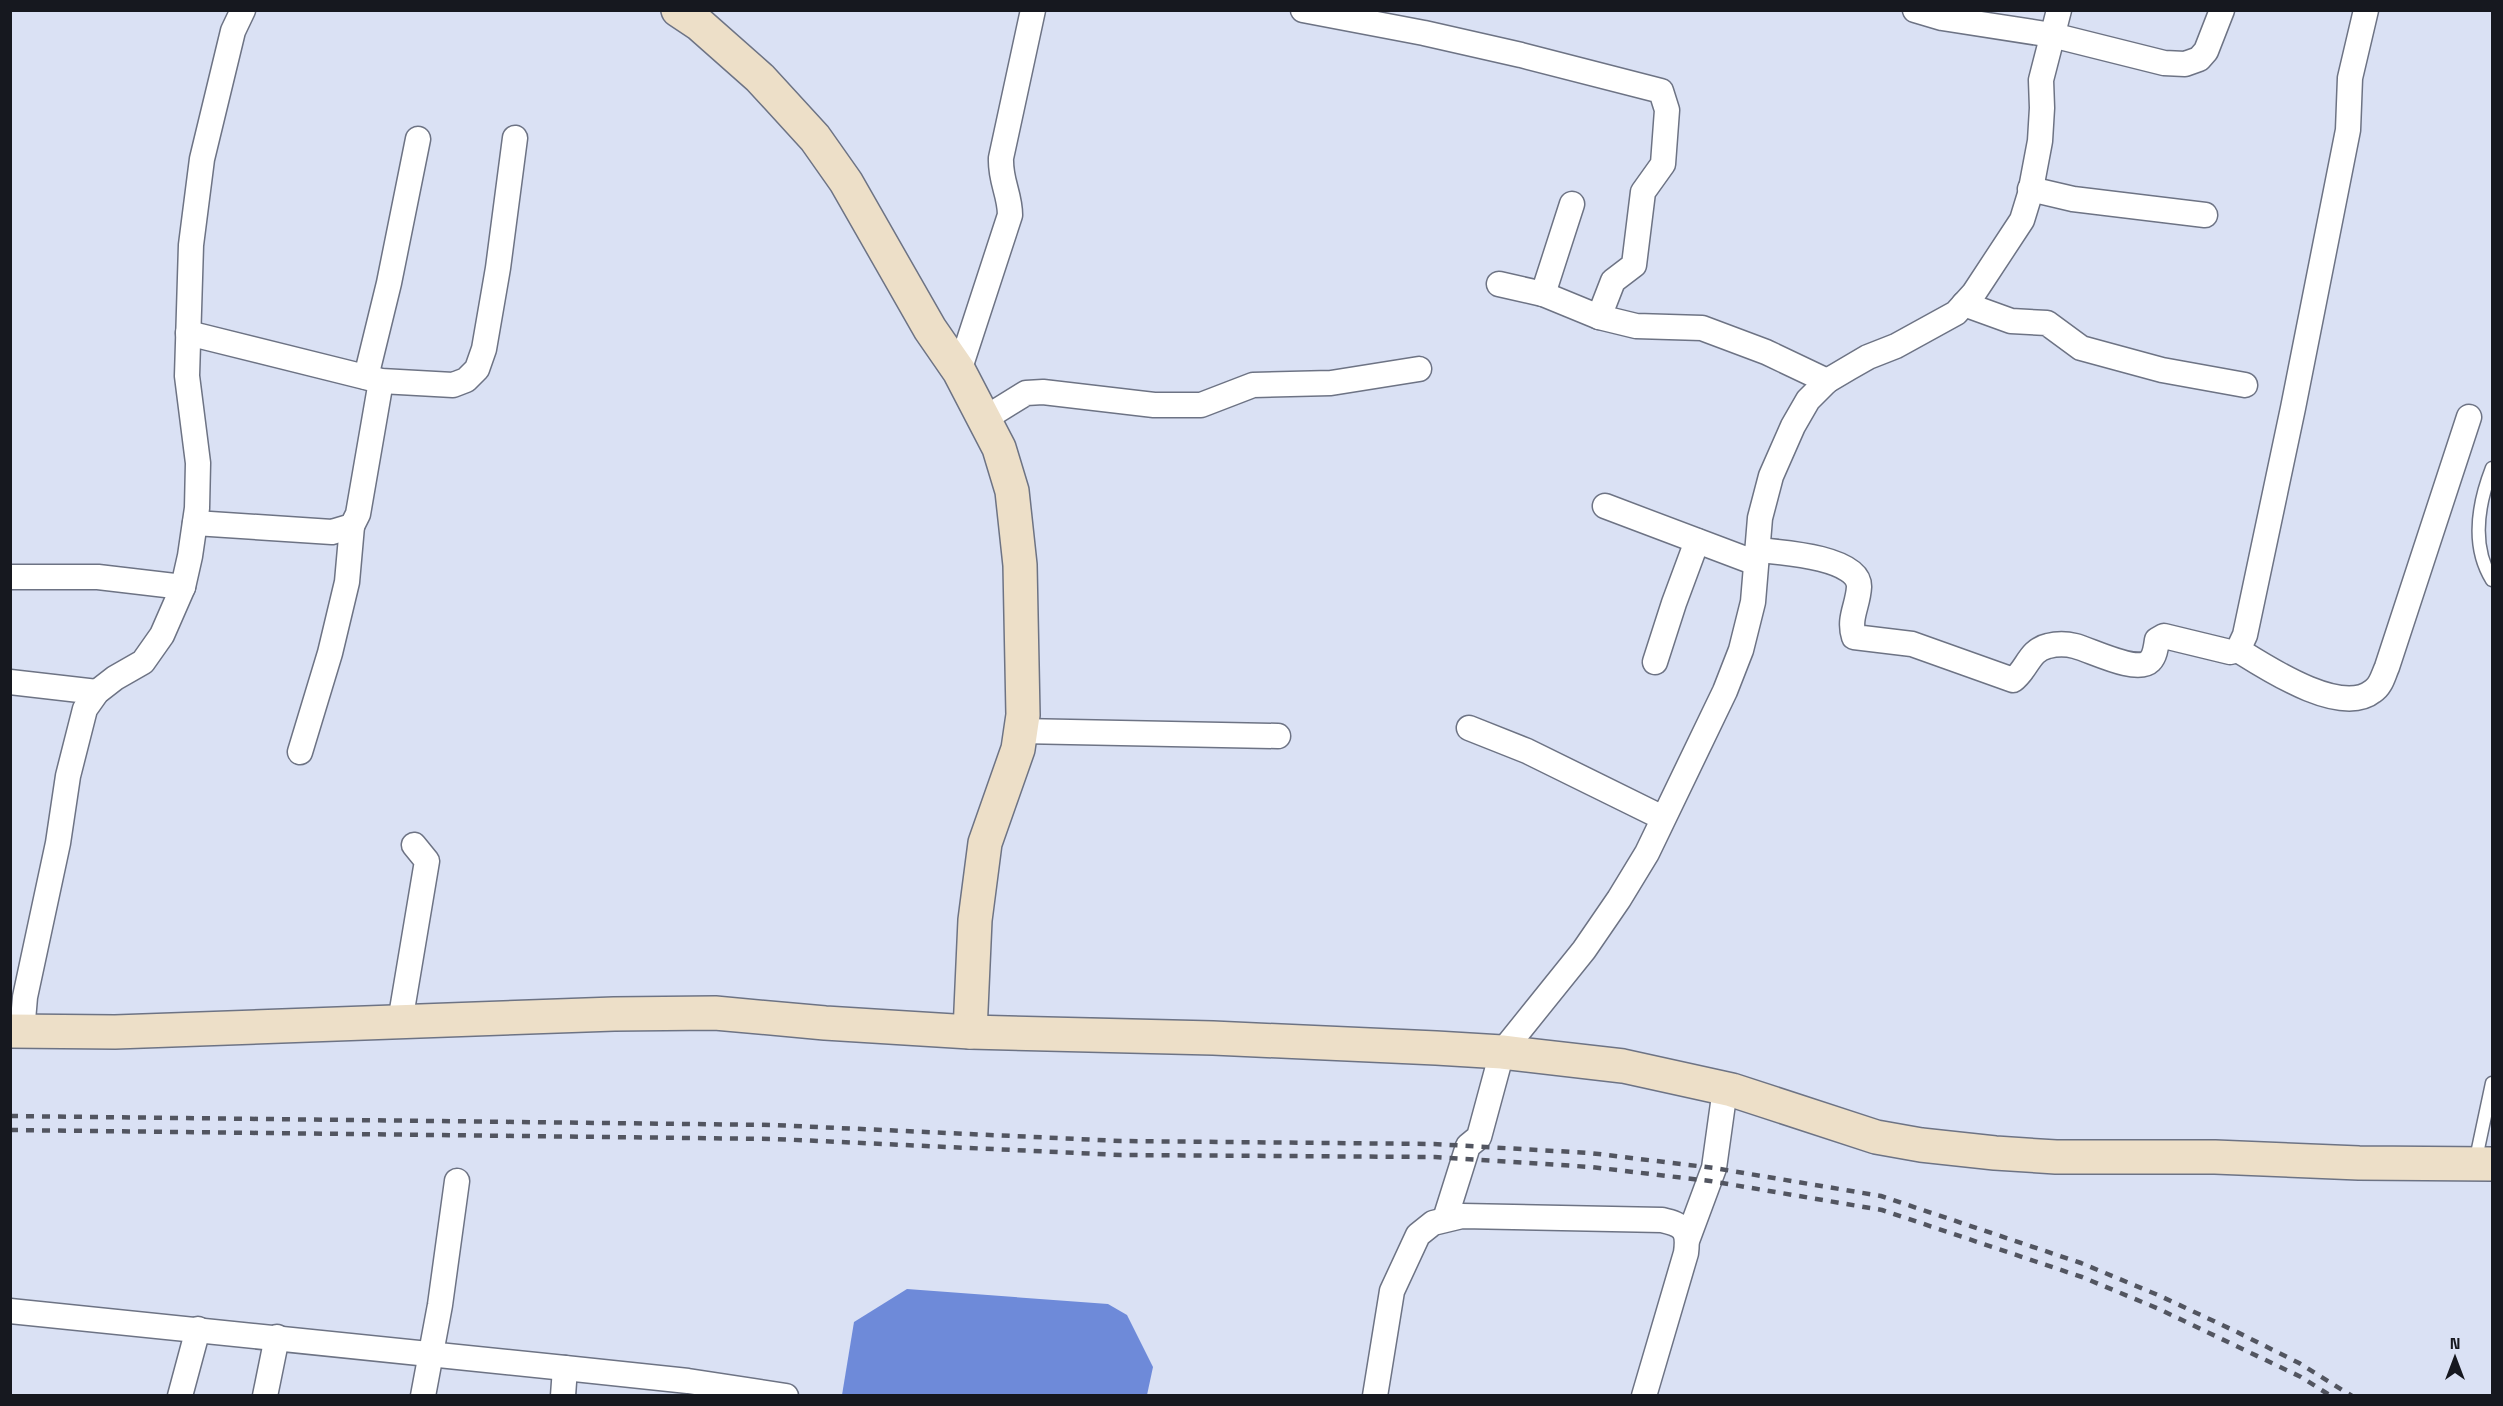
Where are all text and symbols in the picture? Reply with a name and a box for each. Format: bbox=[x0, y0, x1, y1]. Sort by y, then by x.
north arrow bbox=[2425, 1328, 2485, 1388]
text: N bbox=[2450, 1333, 2460, 1354]

